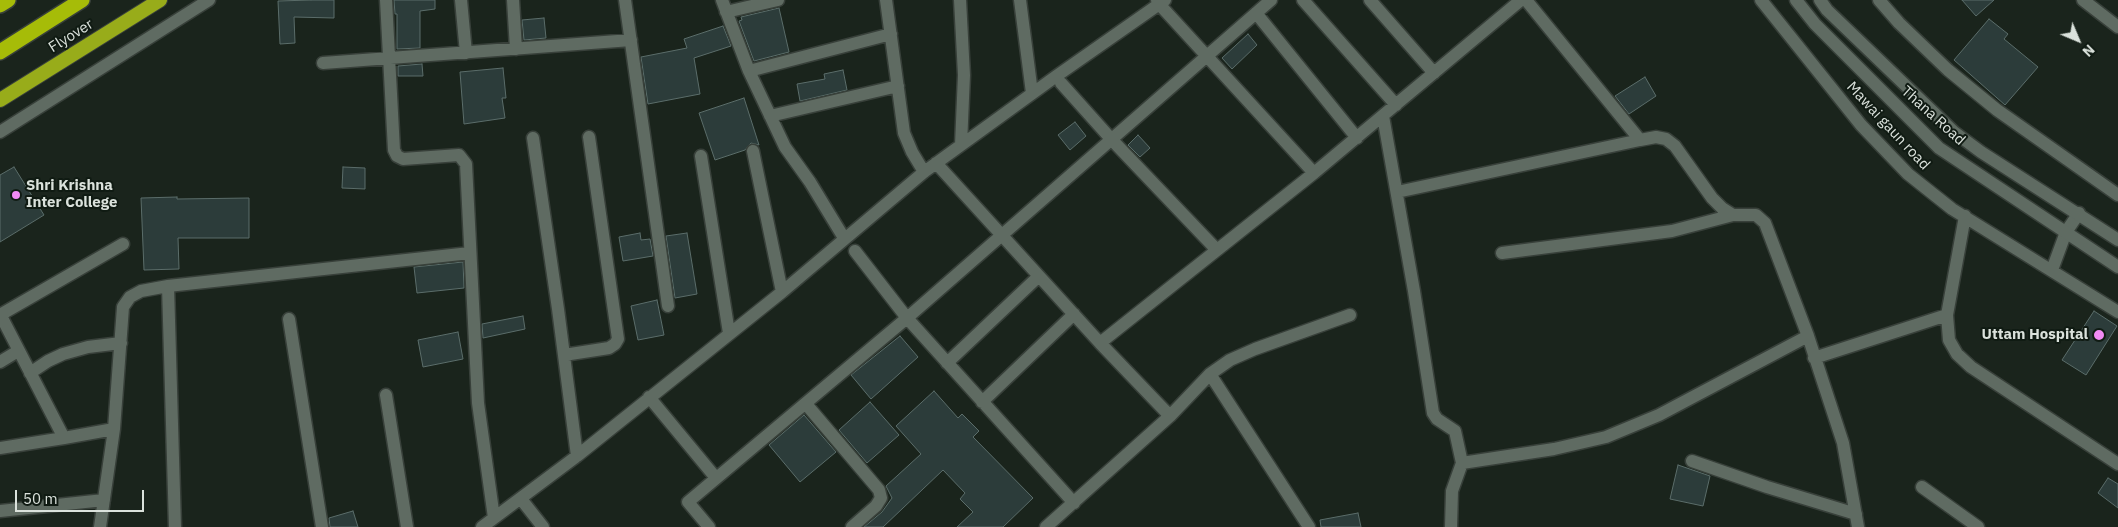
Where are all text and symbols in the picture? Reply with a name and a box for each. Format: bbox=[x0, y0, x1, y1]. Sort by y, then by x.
street label: Flyover bbox=[45, 15, 97, 57]
north arrow bbox=[2053, 15, 2103, 65]
text: N bbox=[2079, 41, 2099, 61]
street label: Mawai gaun road bbox=[1843, 78, 1933, 174]
street label: Thana Road bbox=[1897, 83, 1969, 149]
place label: Shri Krishna Inter College bbox=[26, 177, 117, 212]
marker: Shri Krishna Inter College bbox=[10, 189, 22, 201]
place label: Uttam Hospital bbox=[1982, 326, 2088, 344]
marker: Uttam Hospital bbox=[2092, 328, 2106, 342]
scale bar bbox=[18, 480, 146, 512]
text: 50 m bbox=[23, 489, 58, 508]

